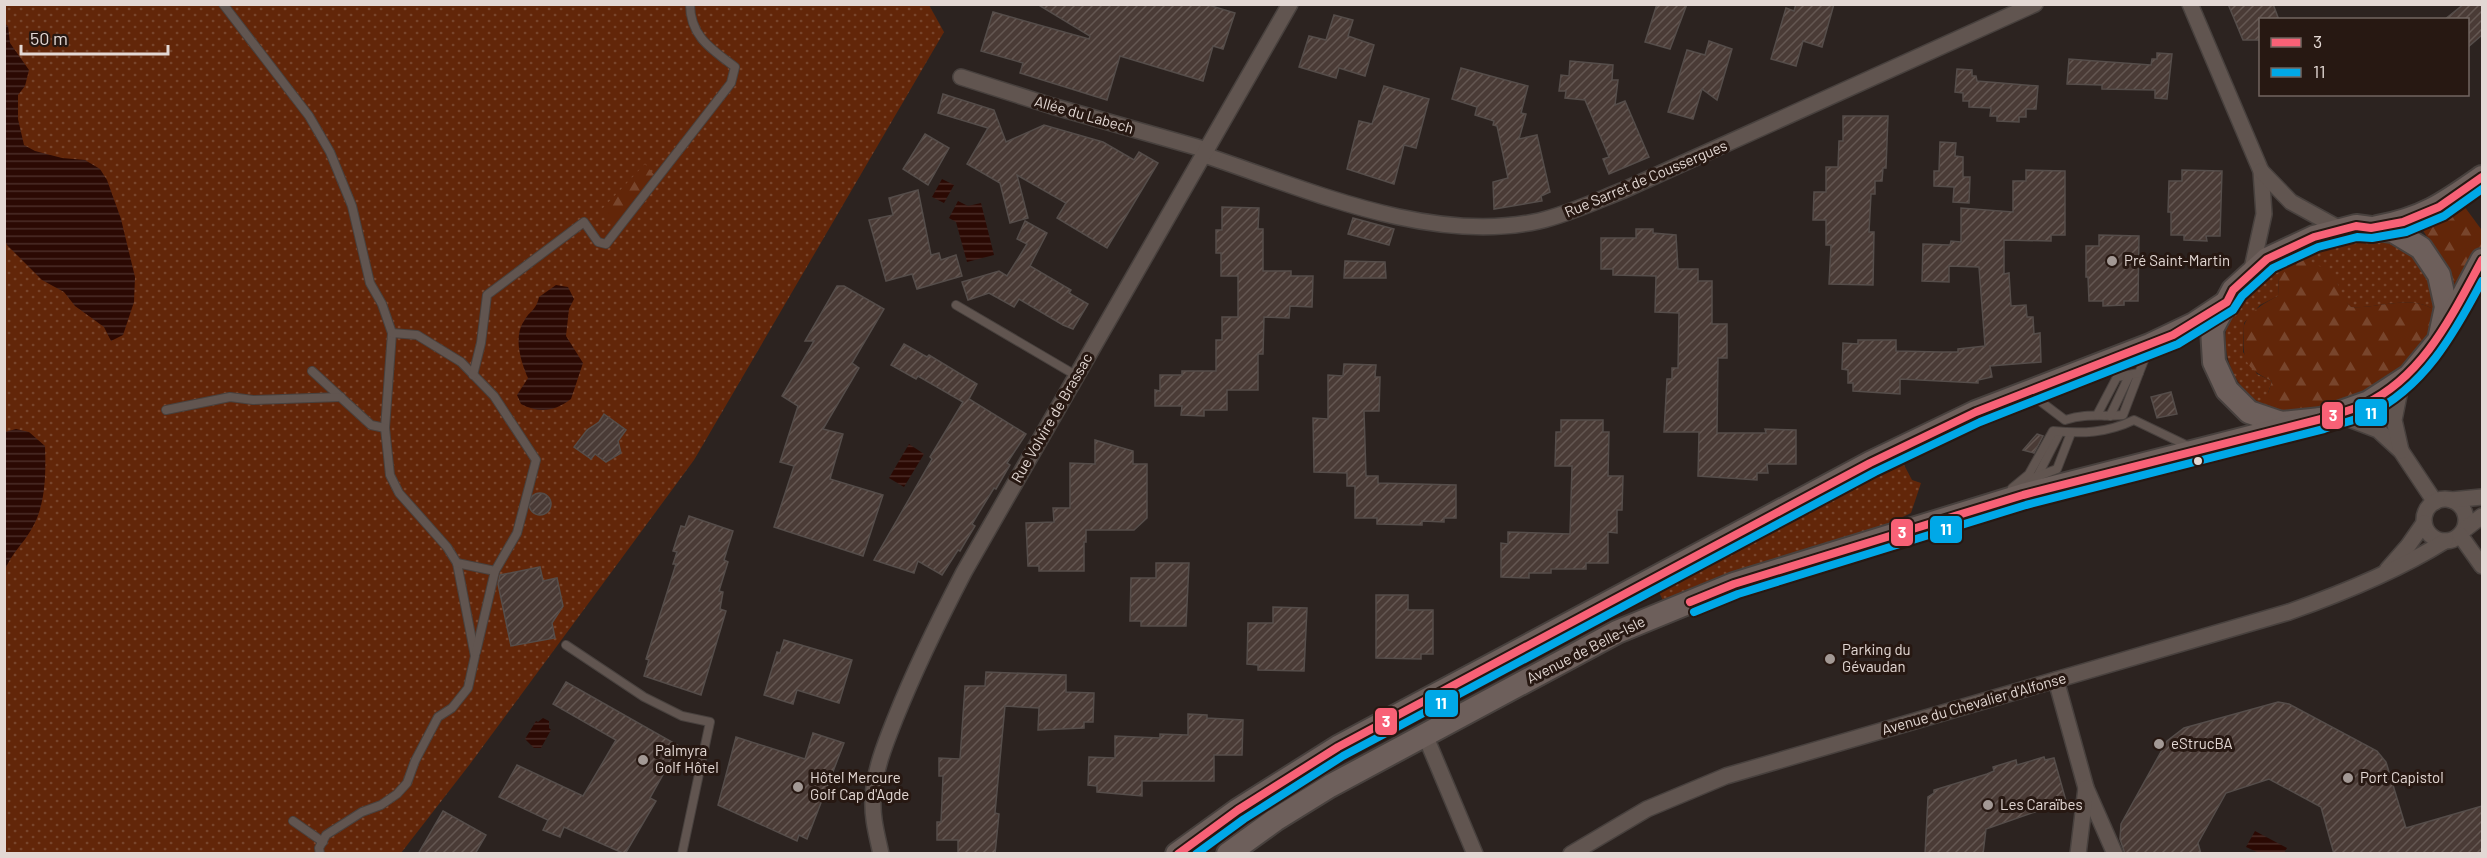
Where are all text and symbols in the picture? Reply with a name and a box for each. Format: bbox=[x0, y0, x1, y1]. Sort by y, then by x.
scale bar bbox=[21, 18, 168, 56]
legend bbox=[2259, 18, 2469, 96]
text: 50 m bbox=[30, 27, 68, 49]
text: 3 bbox=[2313, 30, 2322, 52]
text: 11 bbox=[2313, 60, 2326, 82]
street label: Allée du Labech bbox=[1033, 91, 1136, 137]
street label: Rue Sarret de Coussergues bbox=[1562, 136, 1730, 221]
place label: Pré Saint-Martin bbox=[2124, 251, 2230, 269]
marker: Pré Saint-Martin bbox=[2105, 254, 2119, 268]
street label: Rue Volvire de Brassac bbox=[1007, 349, 1096, 485]
line badge: 11 bbox=[2354, 398, 2388, 427]
line badge: 3 bbox=[2321, 401, 2344, 430]
text: 11 bbox=[2365, 403, 2377, 422]
text: 3 bbox=[2329, 405, 2337, 424]
unlabelled marker bbox=[2192, 455, 2204, 467]
line badge: 11 bbox=[1929, 515, 1963, 544]
line badge: 3 bbox=[1890, 518, 1914, 547]
text: 11 bbox=[1940, 519, 1952, 538]
text: 3 bbox=[1898, 522, 1906, 541]
street label: Avenue de Belle-Isle bbox=[1523, 611, 1648, 687]
place label: Parking du Gévaudan bbox=[1842, 640, 1911, 675]
marker: Parking du Gévaudan bbox=[1823, 652, 1837, 666]
street label: Avenue du Chevalier d'Alfonse bbox=[1879, 668, 2068, 738]
line badge: 11 bbox=[1424, 689, 1459, 718]
text: 11 bbox=[1435, 693, 1447, 712]
line badge: 3 bbox=[1374, 707, 1398, 736]
text: 3 bbox=[1382, 711, 1390, 730]
place label: eStrucBA bbox=[2171, 734, 2233, 752]
marker: eStrucBA bbox=[2152, 737, 2166, 751]
place label: Palmyra Golf Hôtel bbox=[655, 741, 719, 776]
marker: Palmyra Golf Hôtel bbox=[636, 753, 650, 767]
place label: Hôtel Mercure Golf Cap d'Agde bbox=[810, 768, 909, 803]
place label: Port Capistol bbox=[2360, 768, 2444, 786]
marker: Port Capistol bbox=[2341, 771, 2355, 785]
marker: Hôtel Mercure Golf Cap d'Agde bbox=[791, 780, 805, 794]
place label: Les Caraïbes bbox=[2000, 795, 2083, 813]
marker: Les Caraïbes bbox=[1981, 798, 1995, 812]

